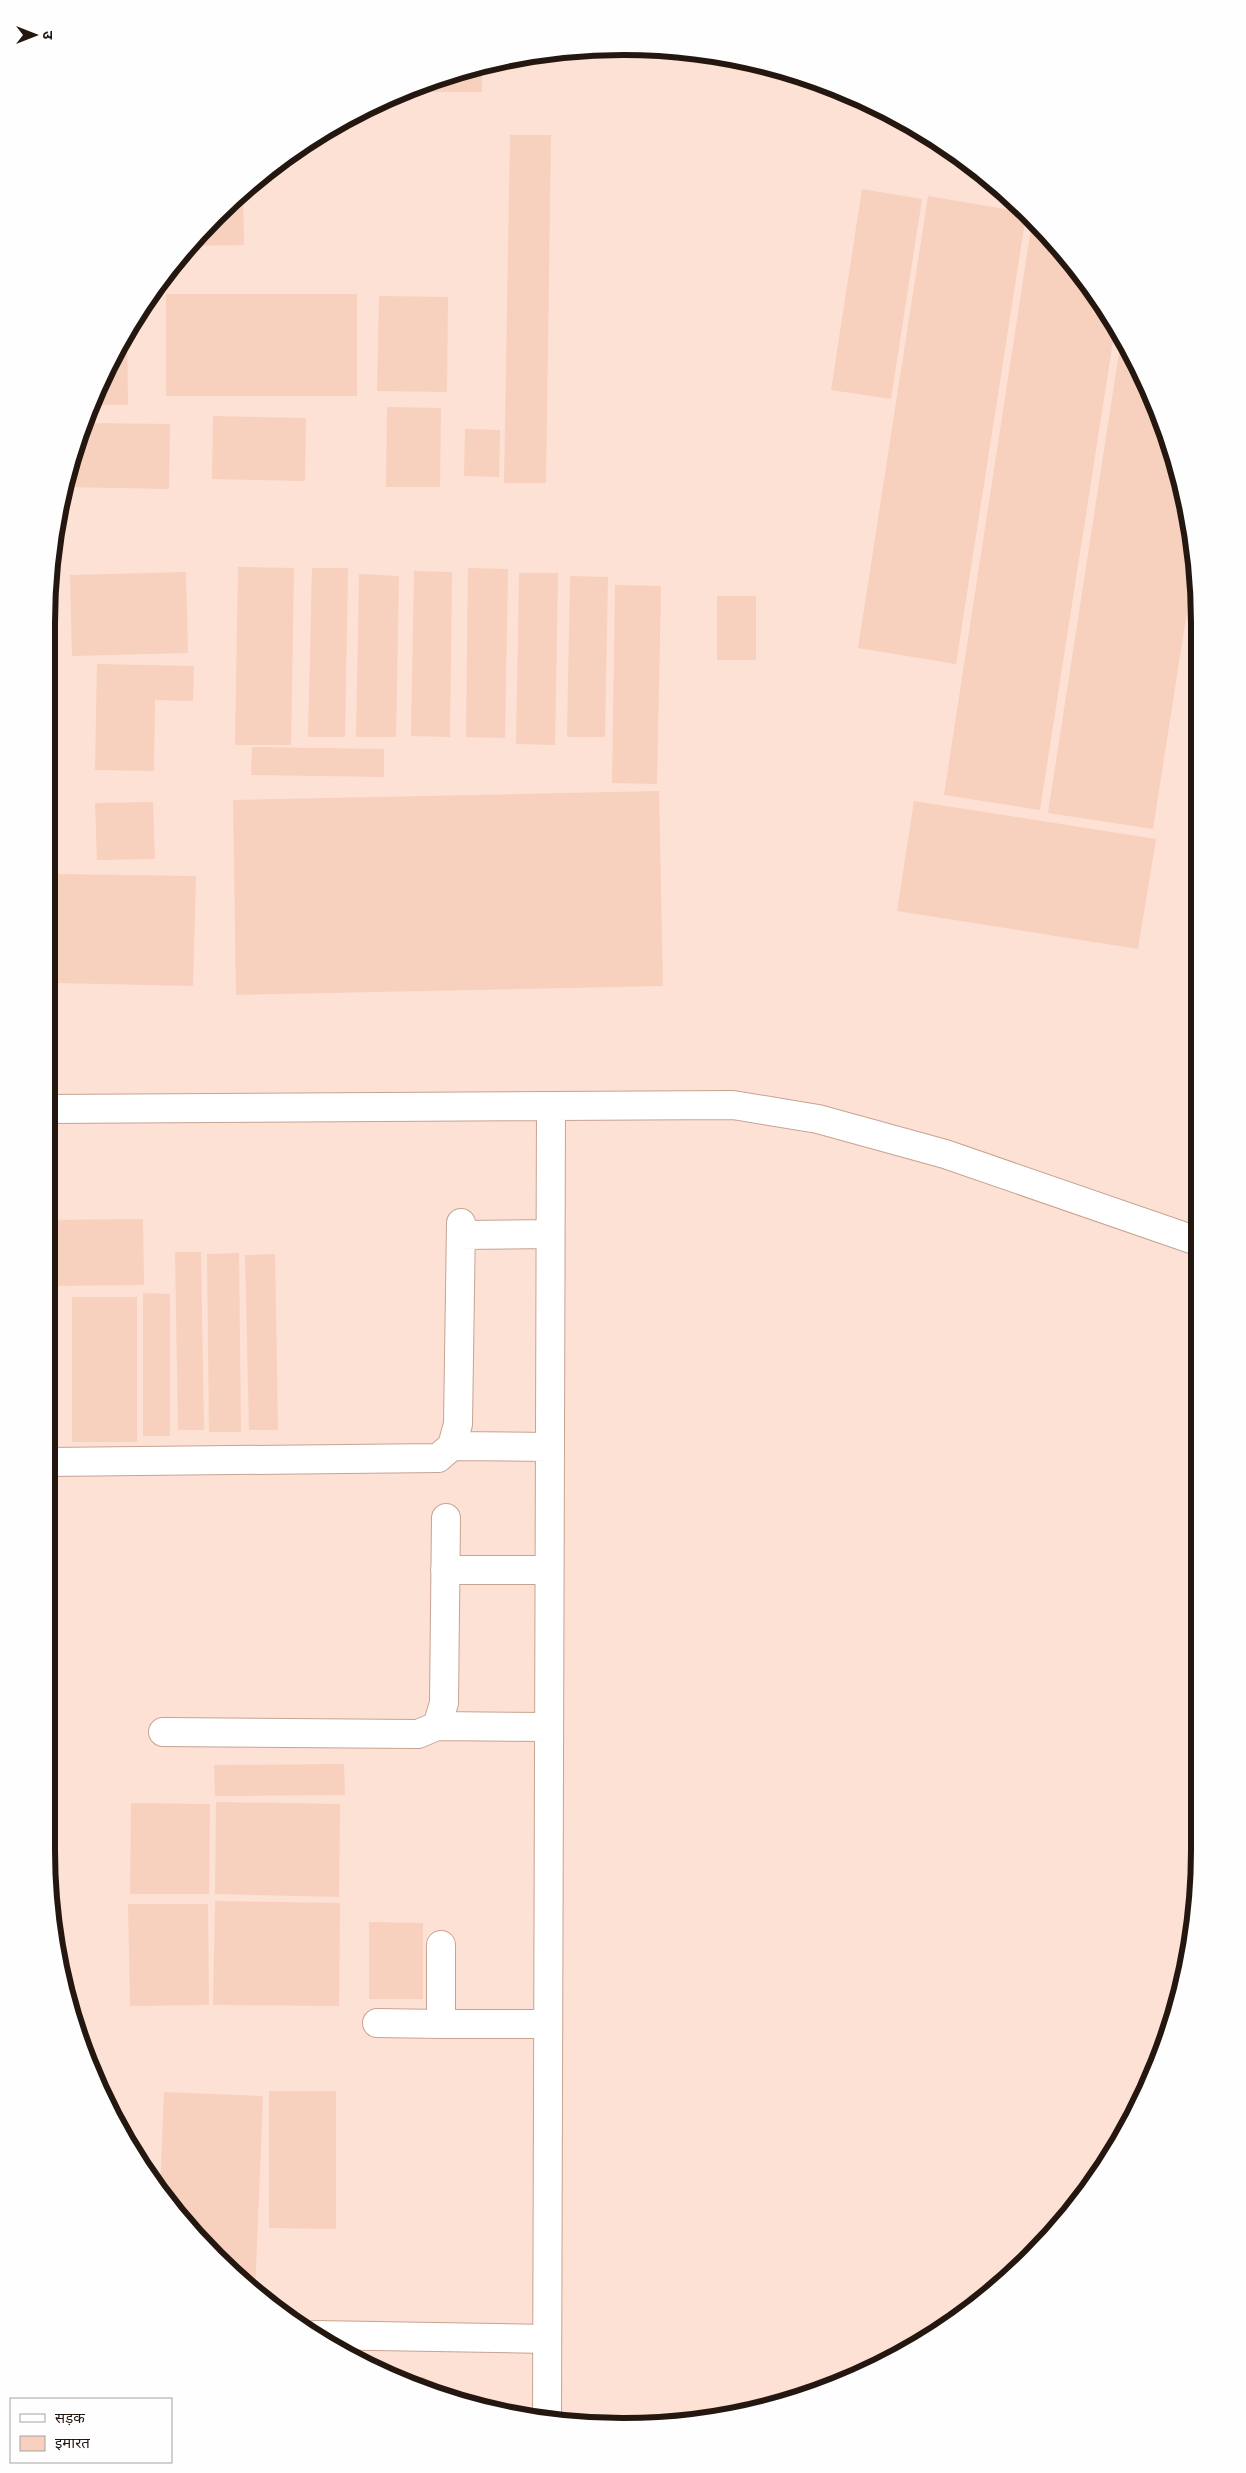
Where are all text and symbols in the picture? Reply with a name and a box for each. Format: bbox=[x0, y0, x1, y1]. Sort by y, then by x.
north arrow bbox=[10, 10, 60, 60]
text: उ bbox=[39, 31, 56, 40]
legend bbox=[10, 2398, 172, 2463]
text: सड़क bbox=[55, 2409, 85, 2427]
text: इमारत bbox=[55, 2434, 90, 2452]

